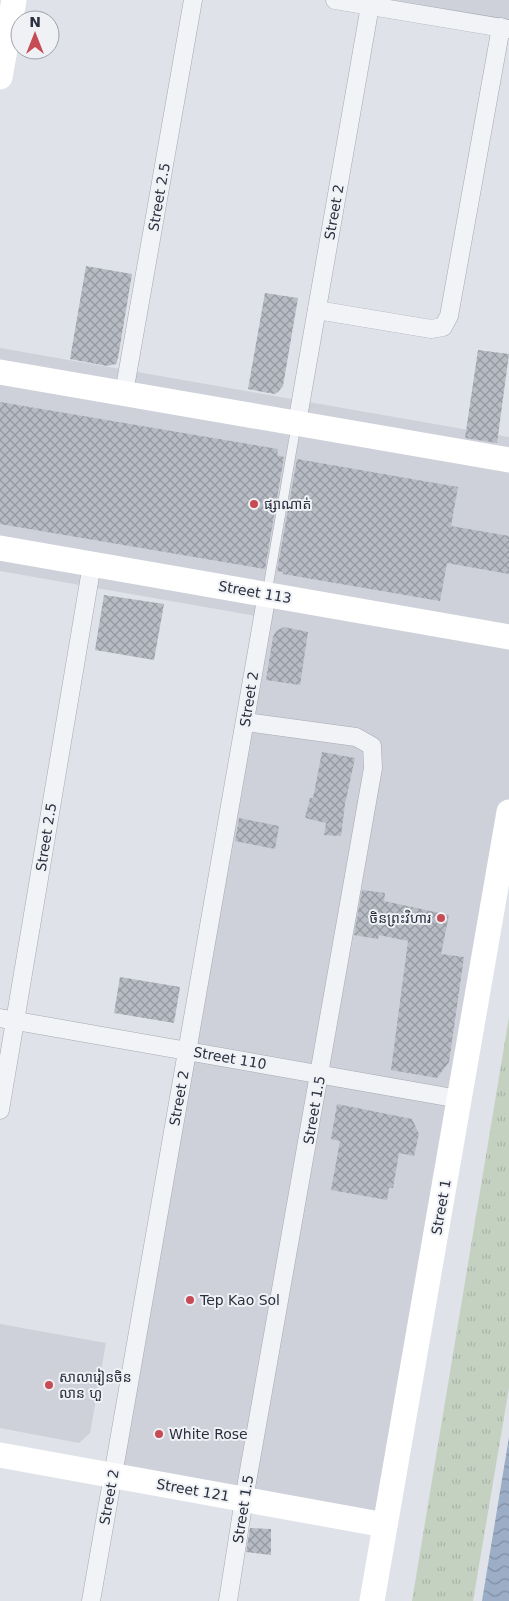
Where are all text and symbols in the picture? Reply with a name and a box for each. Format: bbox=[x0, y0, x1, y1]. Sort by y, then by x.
north arrow bbox=[10, 10, 60, 60]
text: N bbox=[29, 14, 41, 30]
street label: Street 2.5 bbox=[145, 162, 173, 232]
street label: Street 2 bbox=[321, 183, 347, 241]
place label: ផ្សាណាត់ bbox=[264, 496, 311, 513]
marker: ផ្សាណាត់ bbox=[248, 498, 260, 510]
street label: Street 113 bbox=[217, 578, 293, 606]
street label: Street 2 bbox=[237, 670, 261, 728]
street label: Street 2.5 bbox=[33, 802, 59, 872]
place label: ចិនព្រះវិហារ bbox=[370, 909, 431, 927]
marker: ចិនព្រះវិហារ bbox=[435, 912, 447, 924]
street label: Street 110 bbox=[192, 1044, 268, 1072]
street label: Street 2 bbox=[166, 1069, 192, 1127]
street label: Street 1.5 bbox=[300, 1075, 328, 1145]
street label: Street 1 bbox=[428, 1178, 454, 1236]
place label: Tep Kao Sol bbox=[199, 1292, 280, 1308]
marker: Tep Kao Sol bbox=[184, 1294, 196, 1306]
place label: សាលារៀនចិន លាន ហួ bbox=[59, 1368, 132, 1401]
marker: សាលារៀនចិន លាន ហួ bbox=[43, 1379, 55, 1391]
place label: White Rose bbox=[169, 1426, 248, 1442]
marker: White Rose bbox=[153, 1428, 165, 1440]
street label: Street 2 bbox=[96, 1468, 122, 1526]
street label: Street 1.5 bbox=[230, 1474, 256, 1544]
street label: Street 121 bbox=[155, 1476, 231, 1504]

